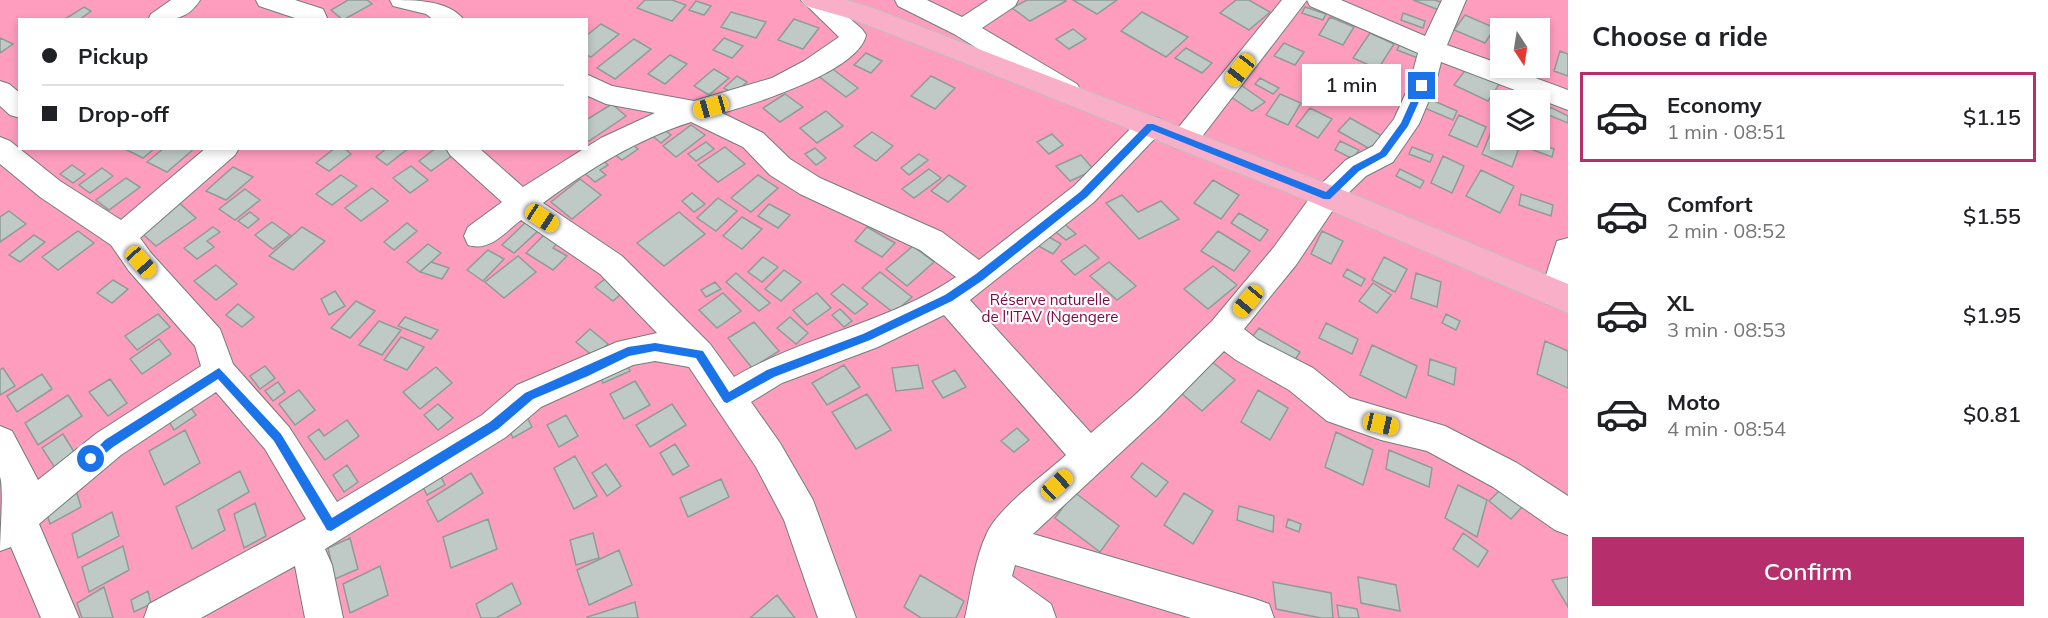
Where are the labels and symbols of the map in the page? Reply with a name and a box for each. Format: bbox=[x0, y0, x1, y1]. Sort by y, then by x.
north arrow bbox=[1490, 18, 1550, 78]
car bbox=[1222, 50, 1258, 90]
callout: 1 min bbox=[1302, 65, 1401, 107]
route end bbox=[1408, 72, 1435, 99]
car bbox=[691, 93, 731, 121]
car bbox=[522, 201, 562, 235]
car bbox=[122, 243, 160, 281]
car bbox=[1230, 281, 1266, 321]
park label: Réserve naturelle de l'ITAV (Ngengere bbox=[981, 290, 1119, 326]
car bbox=[1361, 411, 1401, 437]
route start bbox=[77, 445, 104, 472]
car bbox=[1038, 466, 1076, 504]

